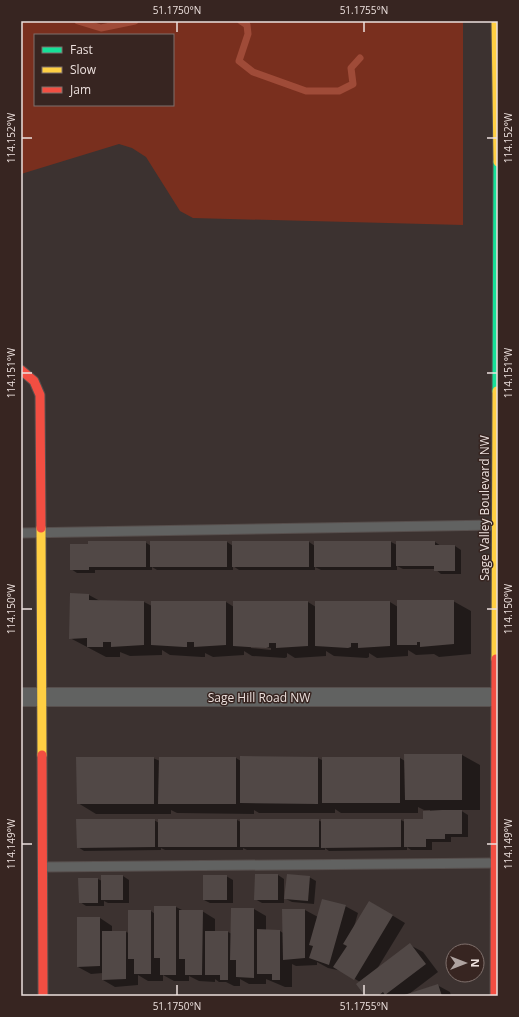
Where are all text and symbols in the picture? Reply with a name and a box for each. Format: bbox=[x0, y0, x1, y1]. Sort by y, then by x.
text: 51.1750°N bbox=[153, 3, 201, 17]
text: 51.1755°N bbox=[340, 3, 388, 17]
legend bbox=[34, 34, 174, 106]
text: Fast bbox=[70, 41, 93, 58]
text: Slow bbox=[70, 61, 97, 78]
text: Jam bbox=[69, 81, 91, 98]
text: 114.152°W bbox=[4, 112, 18, 163]
text: 114.152°W bbox=[501, 112, 515, 163]
text: 114.151°W bbox=[4, 347, 18, 398]
text: 114.151°W bbox=[501, 347, 515, 398]
street label: Sage Valley Boulevard NW bbox=[476, 435, 493, 581]
text: 114.150°W bbox=[4, 583, 18, 634]
text: 114.150°W bbox=[501, 583, 515, 634]
street label: Sage Hill Road NW bbox=[208, 689, 310, 706]
text: 114.149°W bbox=[4, 818, 18, 869]
text: 114.149°W bbox=[501, 818, 515, 869]
north arrow bbox=[445, 943, 485, 983]
text: N bbox=[468, 959, 483, 967]
text: 51.1750°N bbox=[153, 999, 201, 1013]
text: 51.1755°N bbox=[340, 999, 388, 1013]

